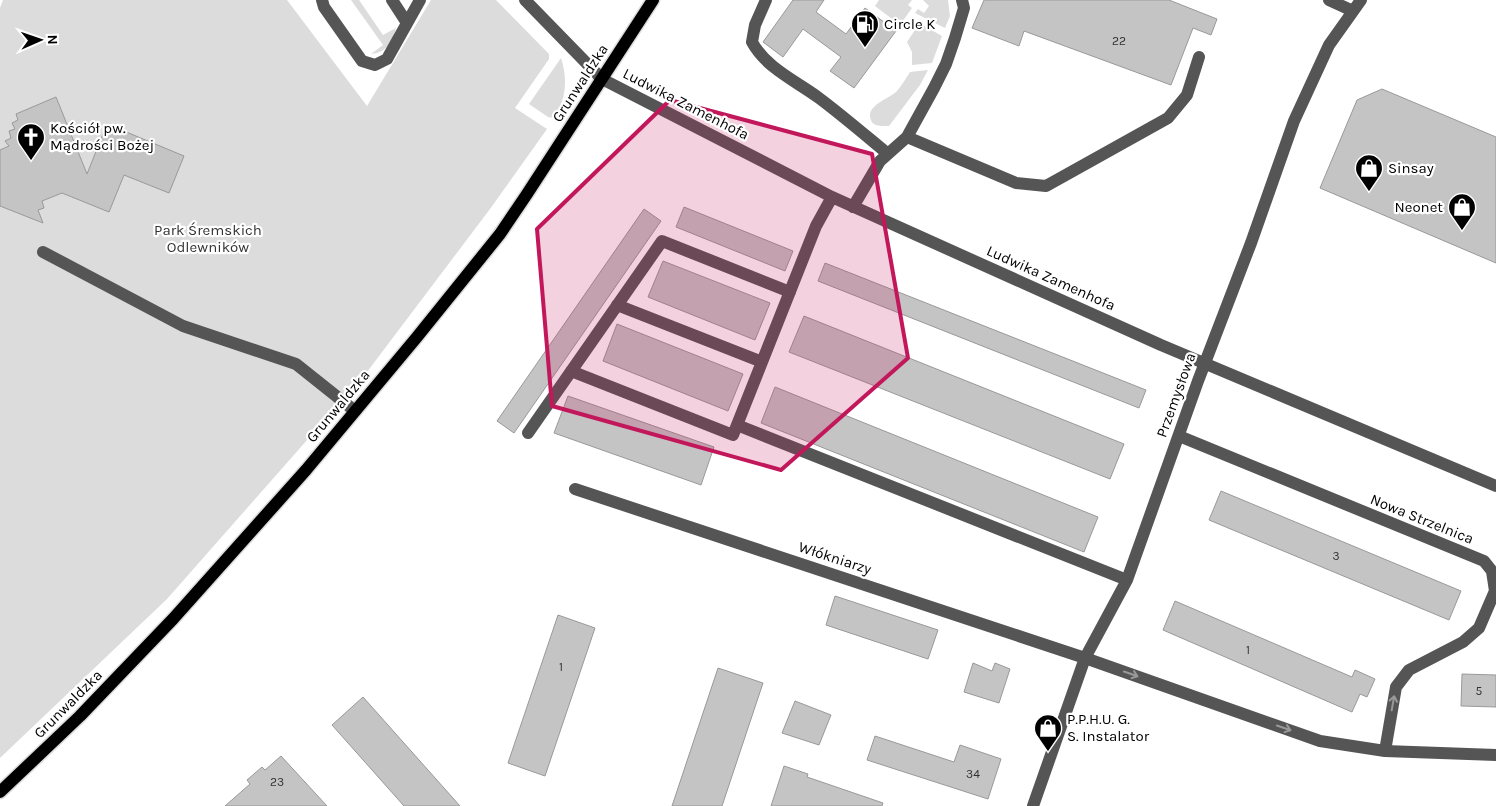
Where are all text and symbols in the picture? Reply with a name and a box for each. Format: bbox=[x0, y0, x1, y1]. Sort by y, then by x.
fuel station icon: Circle K bbox=[850, 9, 880, 48]
north arrow bbox=[15, 15, 65, 65]
place label: Circle K bbox=[884, 15, 935, 33]
text: N bbox=[44, 34, 61, 45]
house number: 22 bbox=[1112, 34, 1126, 48]
street label: Grunwaldzka bbox=[548, 41, 612, 125]
street label: Ludwika Zamenhofa bbox=[620, 64, 752, 144]
place label: Kościół pw. Mądrości Bożej bbox=[50, 119, 154, 154]
church icon: Kościół pw. Mądrości Bożej bbox=[16, 122, 46, 161]
shop icon: Sinsay bbox=[1354, 153, 1384, 192]
place label: Sinsay bbox=[1388, 159, 1434, 177]
shop icon: Neonet bbox=[1447, 192, 1477, 231]
place label: Neonet bbox=[1394, 198, 1443, 216]
park label: Park Śremskich Odlewników bbox=[154, 221, 262, 256]
street label: Ludwika Zamenhofa bbox=[984, 241, 1118, 315]
street label: Przemysłowa bbox=[1152, 350, 1200, 440]
street label: Grunwaldzka bbox=[302, 366, 374, 446]
street label: Nowa Strzelnica bbox=[1368, 490, 1476, 548]
street label: Włókniarzy bbox=[796, 538, 874, 578]
house number: 3 bbox=[1332, 549, 1340, 563]
house number: 1 bbox=[1246, 643, 1250, 657]
house number: 1 bbox=[559, 660, 563, 674]
street label: Grunwaldzka bbox=[30, 666, 106, 742]
one-way arrow bbox=[1122, 670, 1138, 679]
house number: 5 bbox=[1476, 684, 1483, 698]
one-way arrow bbox=[1388, 696, 1398, 712]
place label: P.P.H.U. G. S. Instalator bbox=[1067, 710, 1150, 745]
shop icon: P.P.H.U. G. S. Instalator bbox=[1033, 713, 1063, 752]
one-way arrow bbox=[1276, 724, 1291, 733]
house number: 34 bbox=[966, 767, 980, 781]
house number: 23 bbox=[270, 775, 284, 789]

